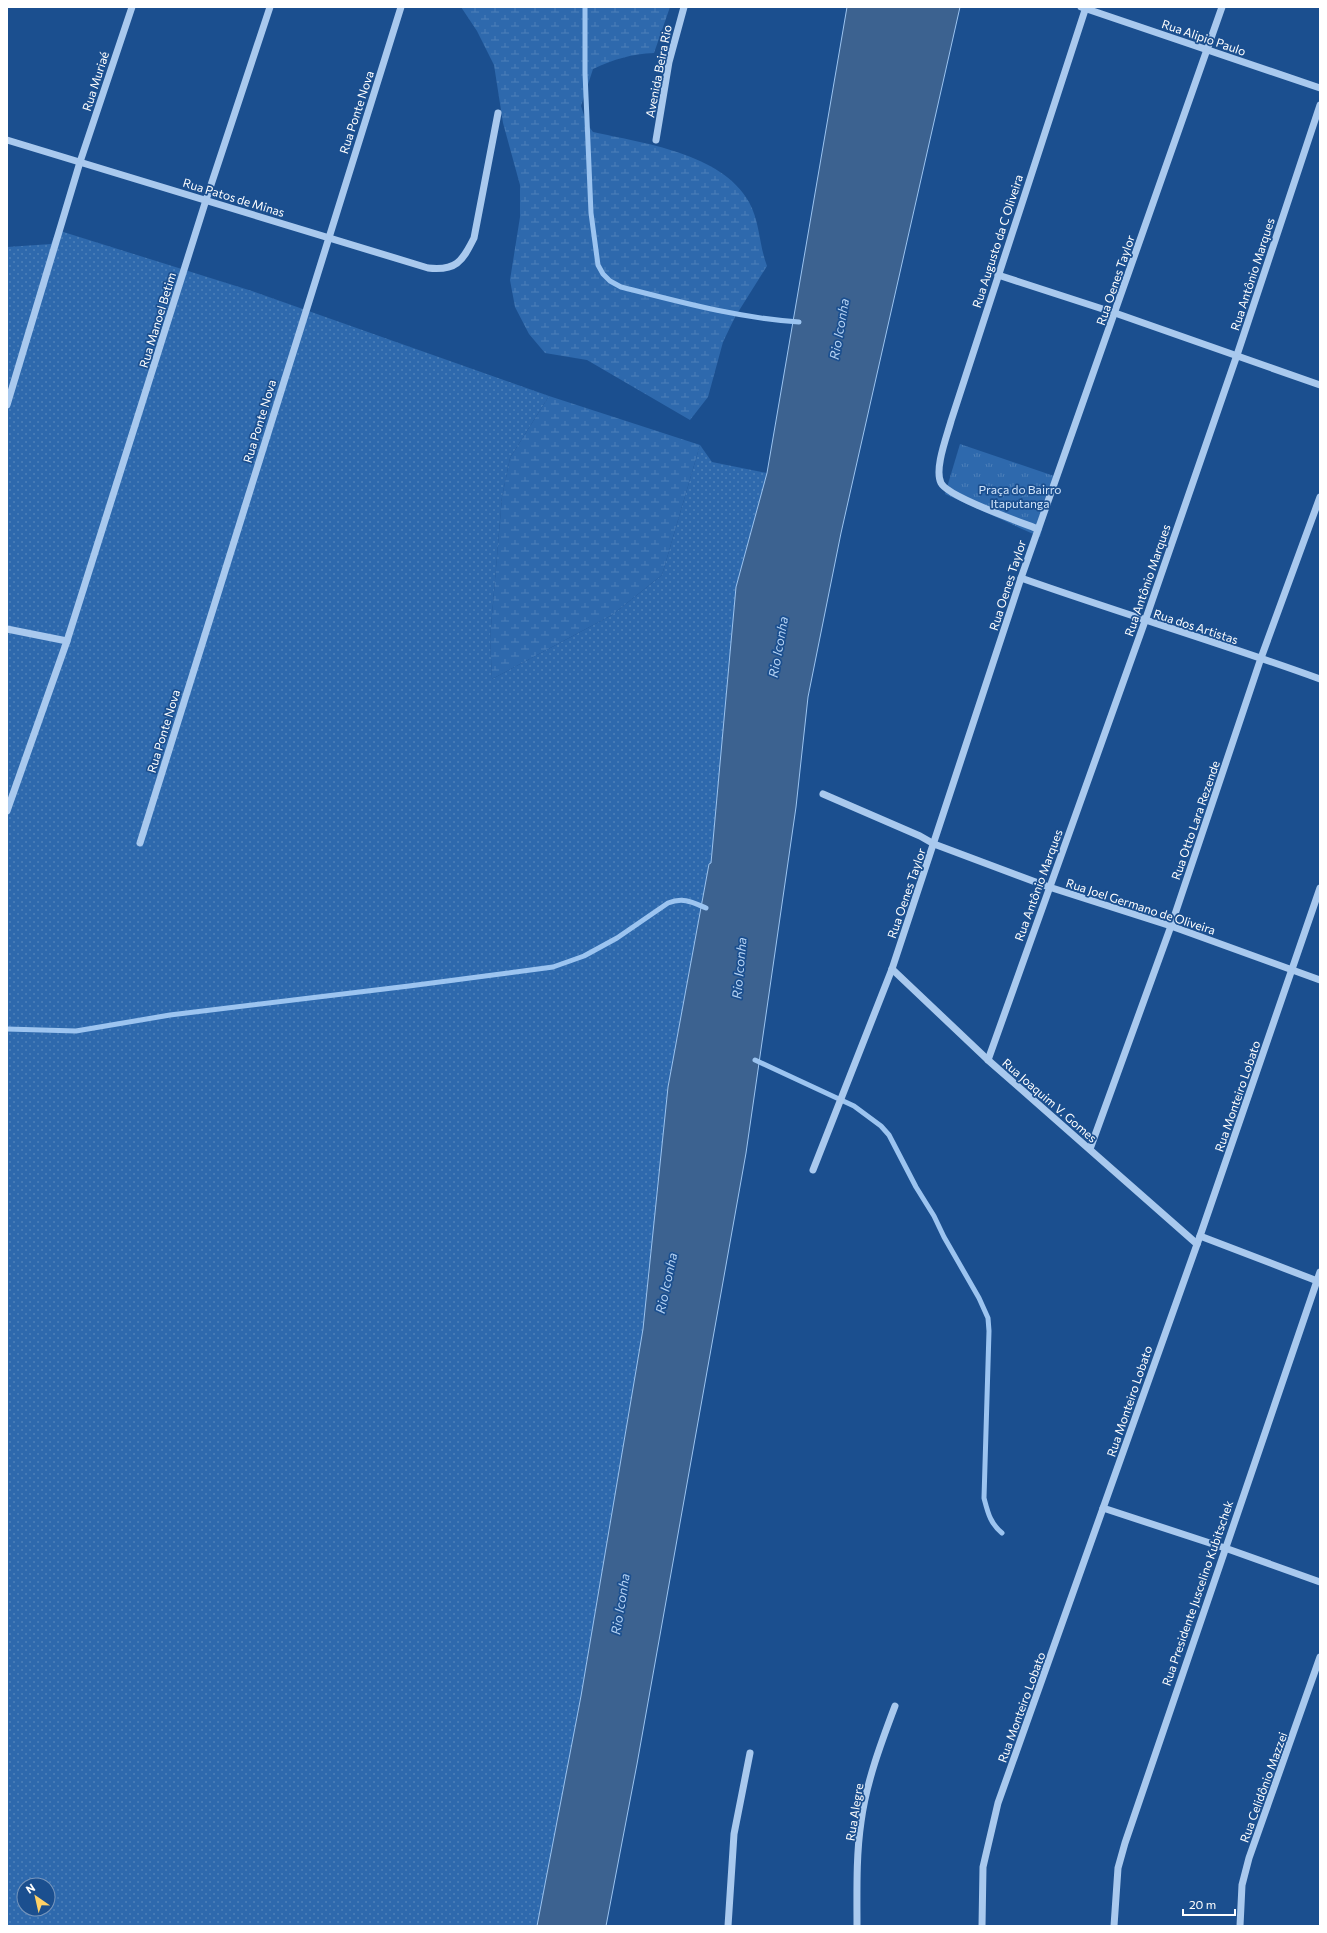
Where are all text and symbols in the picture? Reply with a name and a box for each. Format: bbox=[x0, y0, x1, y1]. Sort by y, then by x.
street label: Rua Alipio Paulo bbox=[1160, 16, 1248, 58]
street label: Avenida Beira Rio bbox=[642, 23, 674, 119]
street label: Rua Muriaé bbox=[79, 49, 111, 113]
street label: Rua Ponte Nova bbox=[336, 69, 376, 155]
street label: Rua Augusto da C Oliveira bbox=[969, 173, 1025, 309]
street label: Rua Patos de Minas bbox=[182, 175, 286, 219]
street label: Rua Antônio Marques bbox=[1227, 216, 1277, 332]
street label: Rua Oenes Taylor bbox=[1093, 233, 1137, 327]
street label: Rua Manoel Betim bbox=[136, 271, 178, 369]
water label: Rio Iconha bbox=[826, 297, 852, 361]
street label: Rua Ponte Nova bbox=[240, 378, 278, 464]
park label: Praça do Bairro Itaputanga bbox=[978, 482, 1062, 510]
street label: Rua Antônio Marques bbox=[1121, 522, 1173, 638]
street label: Rua Oenes Taylor bbox=[986, 538, 1028, 632]
street label: Rua dos Artistas bbox=[1152, 606, 1240, 646]
water label: Rio Iconha bbox=[765, 615, 791, 679]
street label: Rua Ponte Nova bbox=[144, 688, 182, 774]
street label: Rua Otto Lara Rezende bbox=[1168, 759, 1222, 881]
street label: Rua Antônio Marques bbox=[1011, 827, 1065, 943]
street label: Rua Oenes Taylor bbox=[884, 846, 928, 940]
street label: Rua Joel Germano de Oliveira bbox=[1064, 875, 1218, 938]
water label: Rio Iconha bbox=[728, 936, 750, 1000]
street label: Rua Monteiro Lobato bbox=[1211, 1039, 1263, 1153]
street label: Rua Joaquim V. Gomes bbox=[999, 1055, 1100, 1146]
water label: Rio Iconha bbox=[652, 1251, 680, 1315]
street label: Rua Monteiro Lobato bbox=[1103, 1344, 1155, 1458]
street label: Rua Presidente Juscelino Kubitschek bbox=[1159, 1498, 1236, 1688]
water label: Rio Iconha bbox=[607, 1572, 633, 1636]
street label: Rua Monteiro Lobato bbox=[995, 1650, 1047, 1764]
street label: Rua Celidônio Mazzei bbox=[1237, 1730, 1289, 1844]
street label: Rua Alegre bbox=[843, 1782, 865, 1842]
north arrow bbox=[16, 1877, 56, 1917]
text: N bbox=[23, 1881, 37, 1896]
scale bar bbox=[1183, 1891, 1235, 1917]
text: 20 m bbox=[1189, 1897, 1216, 1911]

